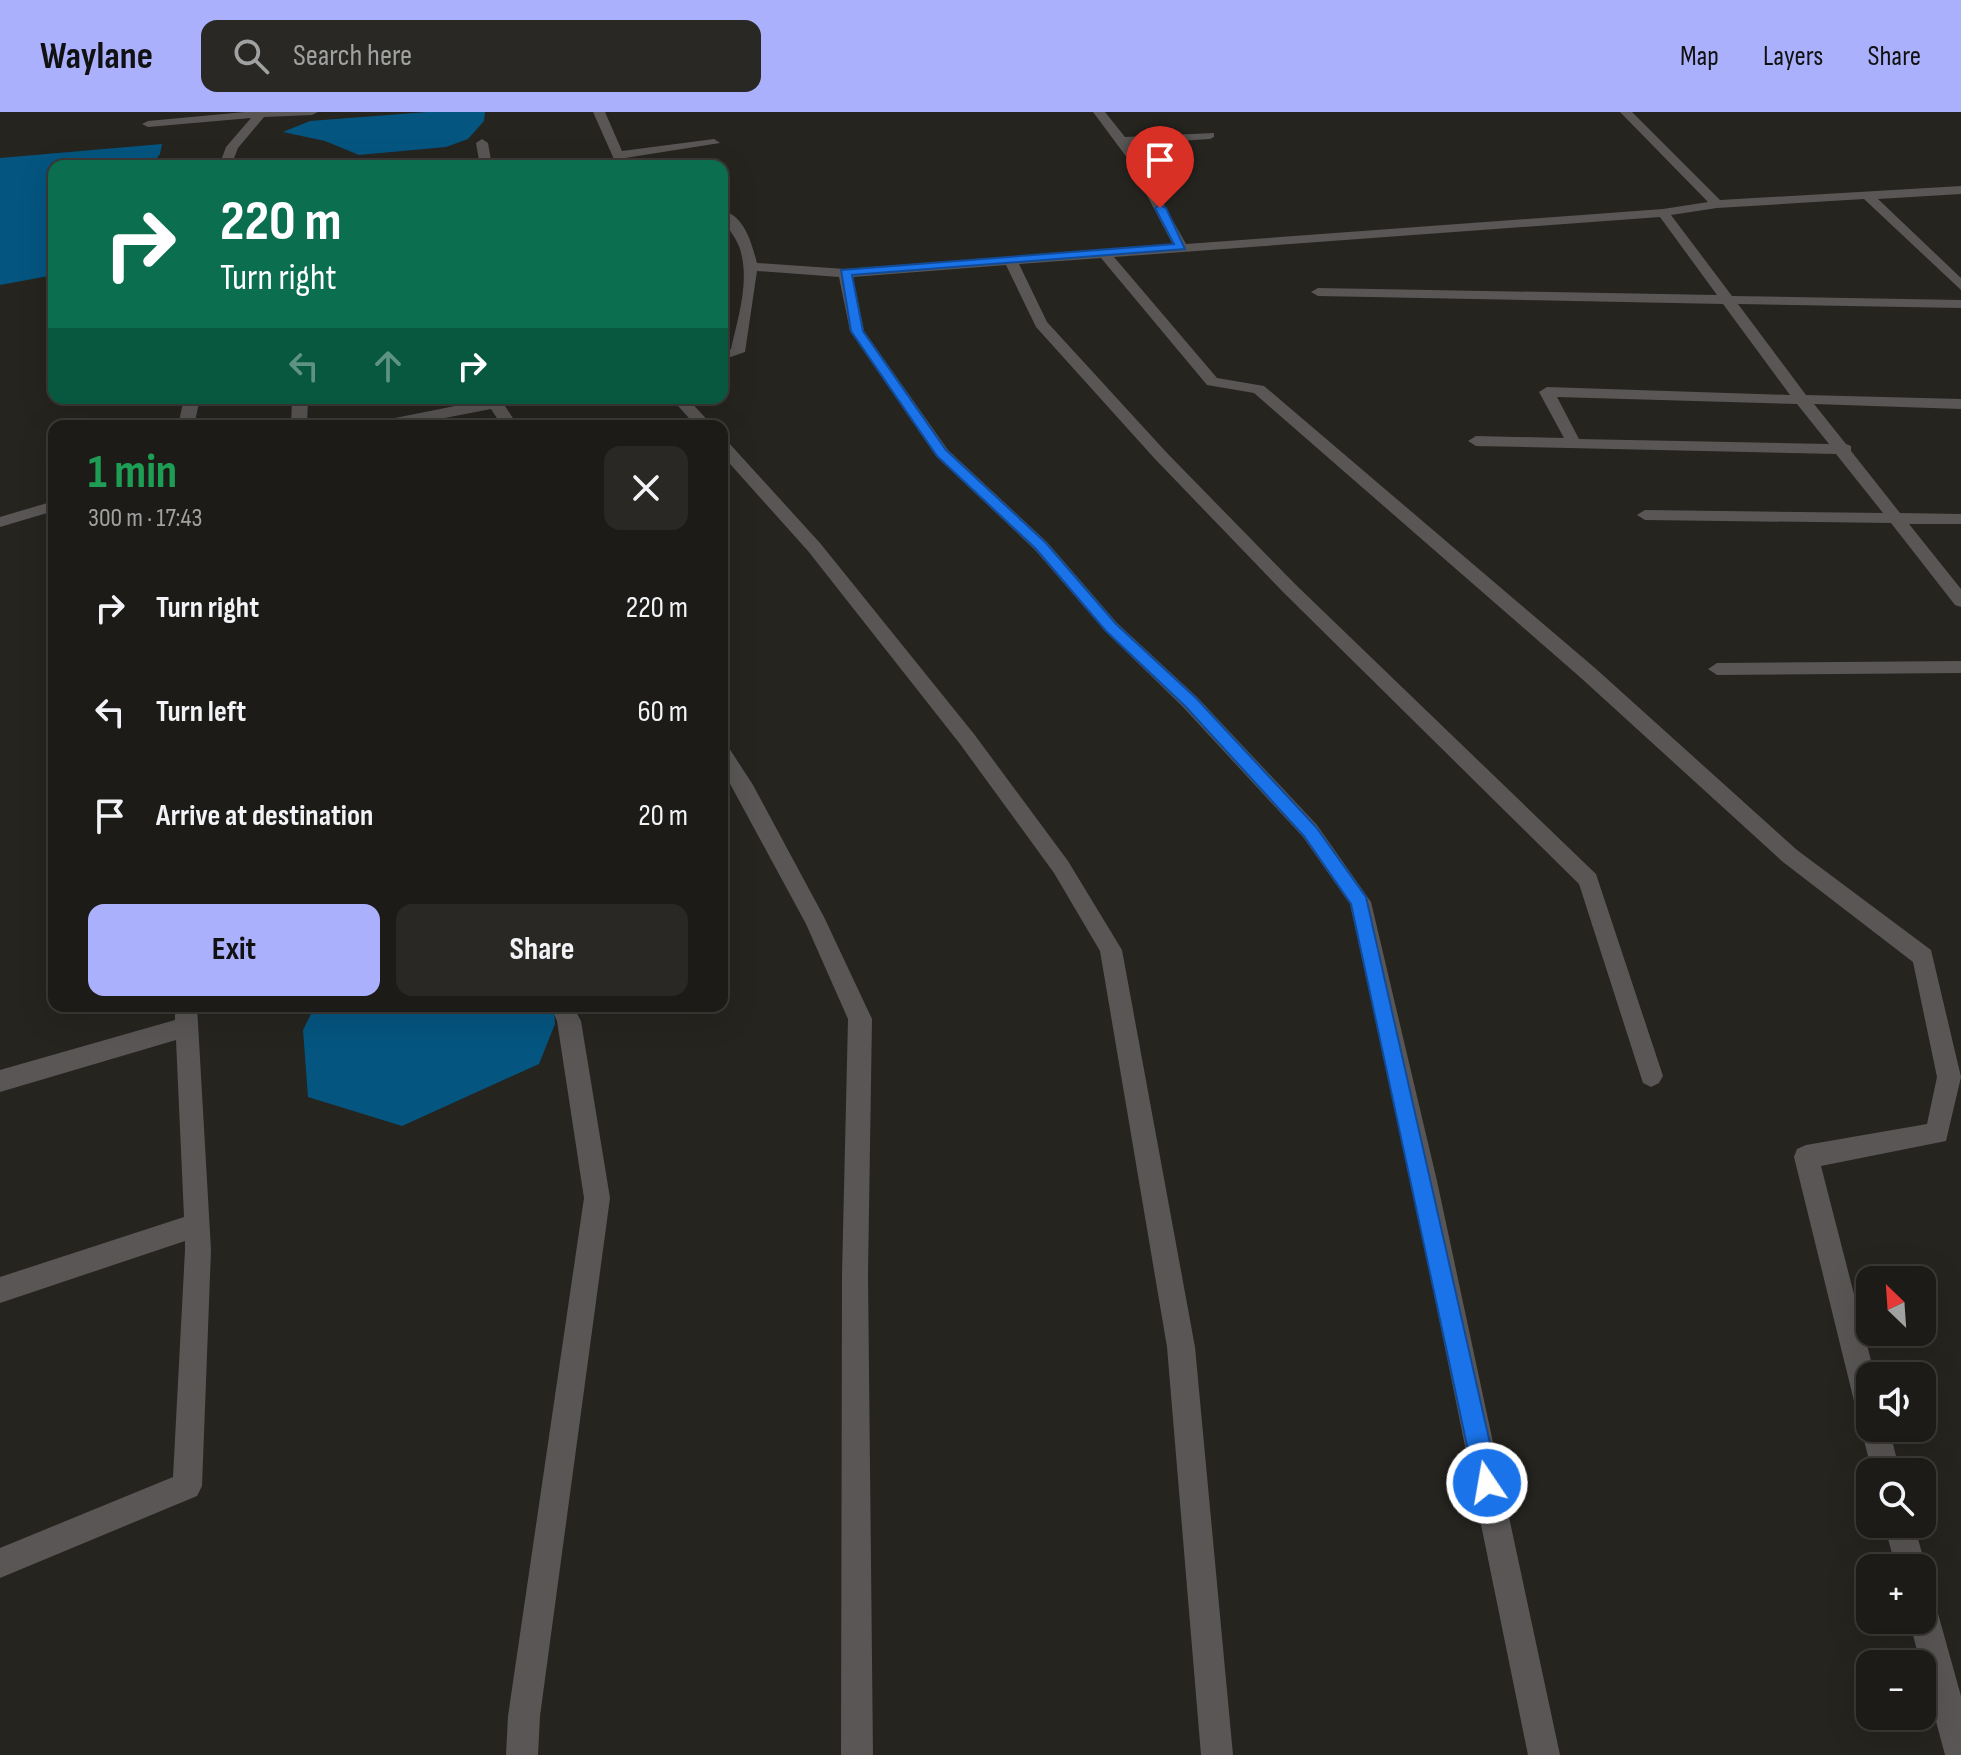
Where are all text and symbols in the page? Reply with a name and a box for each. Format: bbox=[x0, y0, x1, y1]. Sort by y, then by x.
search box bbox=[201, 20, 761, 92]
text: Waylane bbox=[40, 34, 153, 79]
icon: search bbox=[229, 34, 273, 78]
text: Search here bbox=[293, 38, 412, 74]
text: Map bbox=[1680, 40, 1719, 73]
text: Layers bbox=[1763, 40, 1823, 73]
text: Share bbox=[1867, 40, 1921, 73]
pin bbox=[1126, 126, 1194, 208]
icon: arrive bbox=[1138, 138, 1182, 182]
text: 220 m bbox=[220, 189, 342, 256]
icon: right bbox=[88, 192, 192, 296]
text: Turn right bbox=[220, 257, 337, 300]
icon: left bbox=[282, 344, 326, 388]
icon: ahead bbox=[366, 344, 410, 388]
icon: right bbox=[450, 344, 494, 388]
text: 1 min bbox=[88, 444, 177, 501]
button: close bbox=[604, 446, 688, 530]
text: 300 m · 17:43 bbox=[88, 503, 202, 534]
icon: right bbox=[88, 586, 132, 630]
text: Turn right bbox=[156, 590, 259, 626]
text: 220 m bbox=[626, 590, 688, 626]
icon: left bbox=[88, 690, 132, 734]
text: Turn left bbox=[156, 694, 246, 730]
text: 60 m bbox=[637, 694, 688, 730]
icon: arrive bbox=[88, 794, 132, 838]
text: Arrive at destination bbox=[156, 798, 373, 834]
text: 20 m bbox=[638, 798, 688, 834]
button: Exit bbox=[88, 904, 380, 996]
button: Share bbox=[396, 904, 688, 996]
north arrow bbox=[1856, 1266, 1936, 1346]
map controls bbox=[1856, 1266, 1936, 1730]
button: sound bbox=[1856, 1362, 1936, 1442]
position arrow bbox=[1445, 1441, 1529, 1525]
button: search bbox=[1856, 1458, 1936, 1538]
button: + bbox=[1856, 1554, 1936, 1634]
button: − bbox=[1856, 1650, 1936, 1730]

